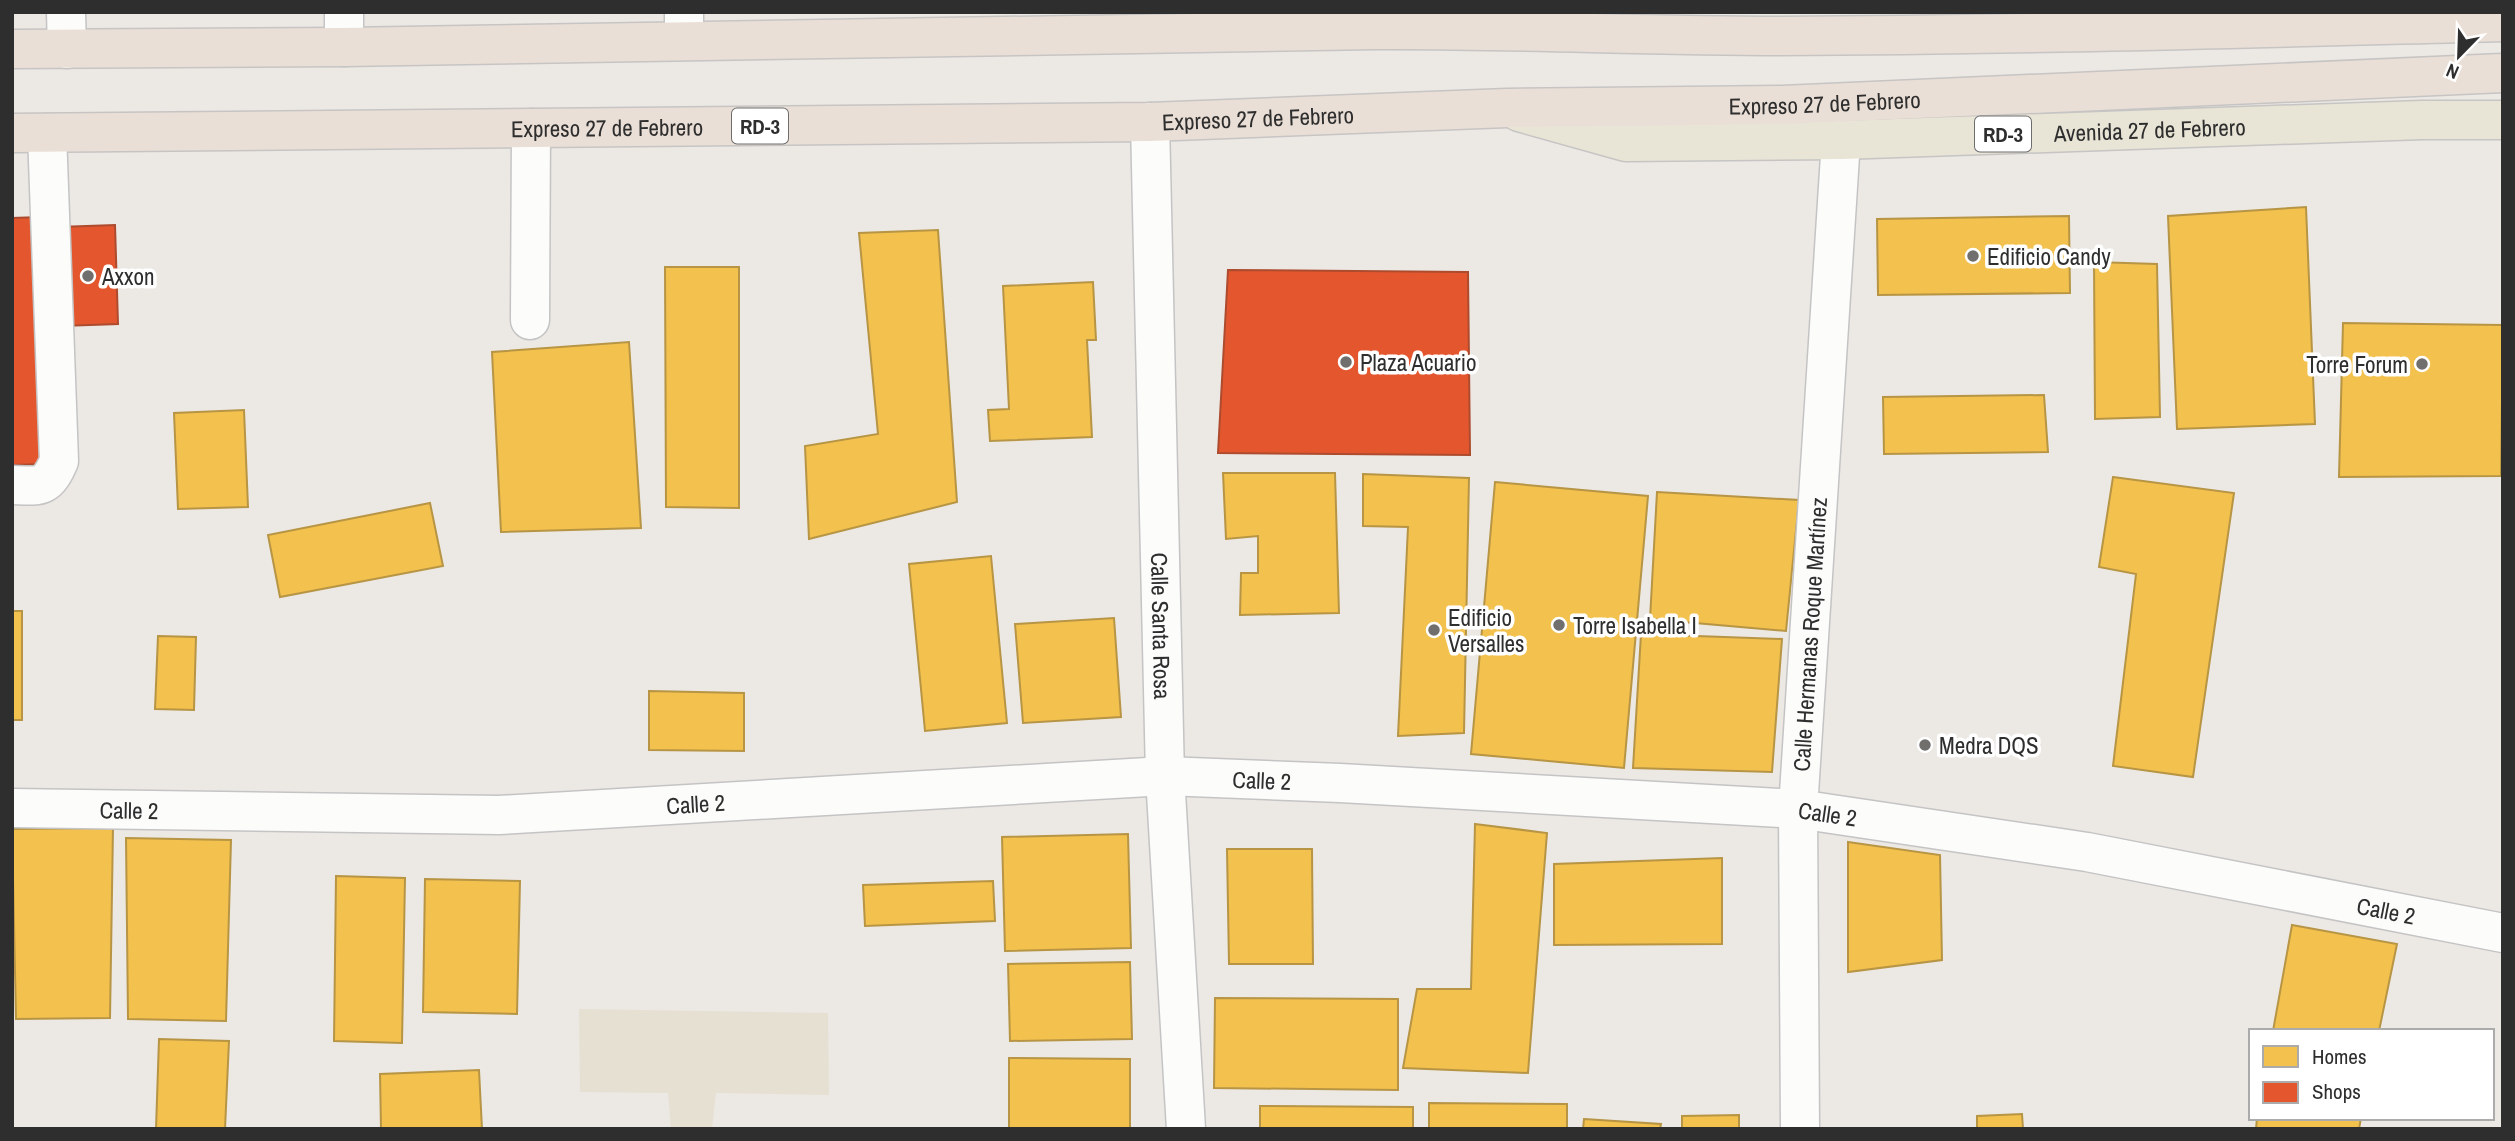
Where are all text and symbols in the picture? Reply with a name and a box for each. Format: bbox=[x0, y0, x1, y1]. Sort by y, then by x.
north arrow bbox=[2424, 21, 2494, 91]
text: N bbox=[2442, 57, 2463, 86]
street label: Expreso 27 de Febrero bbox=[1728, 83, 1921, 121]
street label: Expreso 27 de Febrero bbox=[1161, 99, 1354, 137]
road number: RD-3 bbox=[732, 108, 788, 144]
street label: Expreso 27 de Febrero bbox=[511, 111, 703, 144]
street label: Avenida 27 de Febrero bbox=[2052, 111, 2246, 148]
road number: RD-3 bbox=[1975, 116, 2031, 152]
place label: Edificio Candy bbox=[1987, 241, 2111, 272]
marker: Edificio Candy bbox=[1965, 248, 1981, 264]
place label: Axxon bbox=[101, 261, 154, 292]
marker: Axxon bbox=[80, 268, 96, 284]
place label: Plaza Acuario bbox=[1360, 347, 1476, 378]
place label: Torre Forum bbox=[2306, 349, 2408, 380]
marker: Plaza Acuario bbox=[1338, 354, 1354, 370]
marker: Torre Forum bbox=[2414, 356, 2430, 372]
street label: Calle Hermanas Roque Martínez bbox=[1785, 496, 1834, 773]
street label: Calle Santa Rosa bbox=[1144, 552, 1179, 700]
place label: Edificio Versalles bbox=[1448, 602, 1525, 659]
place label: Torre Isabella I bbox=[1573, 610, 1697, 641]
marker: Torre Isabella I bbox=[1551, 617, 1567, 633]
marker: Edificio Versalles bbox=[1426, 622, 1442, 638]
place label: Medra DQS bbox=[1939, 730, 2039, 761]
marker: Medra DQS bbox=[1917, 737, 1933, 753]
street label: Calle 2 bbox=[1232, 763, 1292, 797]
street label: Calle 2 bbox=[665, 786, 726, 821]
street label: Calle 2 bbox=[99, 794, 159, 826]
street label: Calle 2 bbox=[1796, 794, 1859, 833]
street label: Calle 2 bbox=[2354, 889, 2418, 931]
legend bbox=[2249, 1029, 2494, 1120]
text: Homes bbox=[2312, 1042, 2367, 1071]
text: Shops bbox=[2312, 1077, 2361, 1106]

